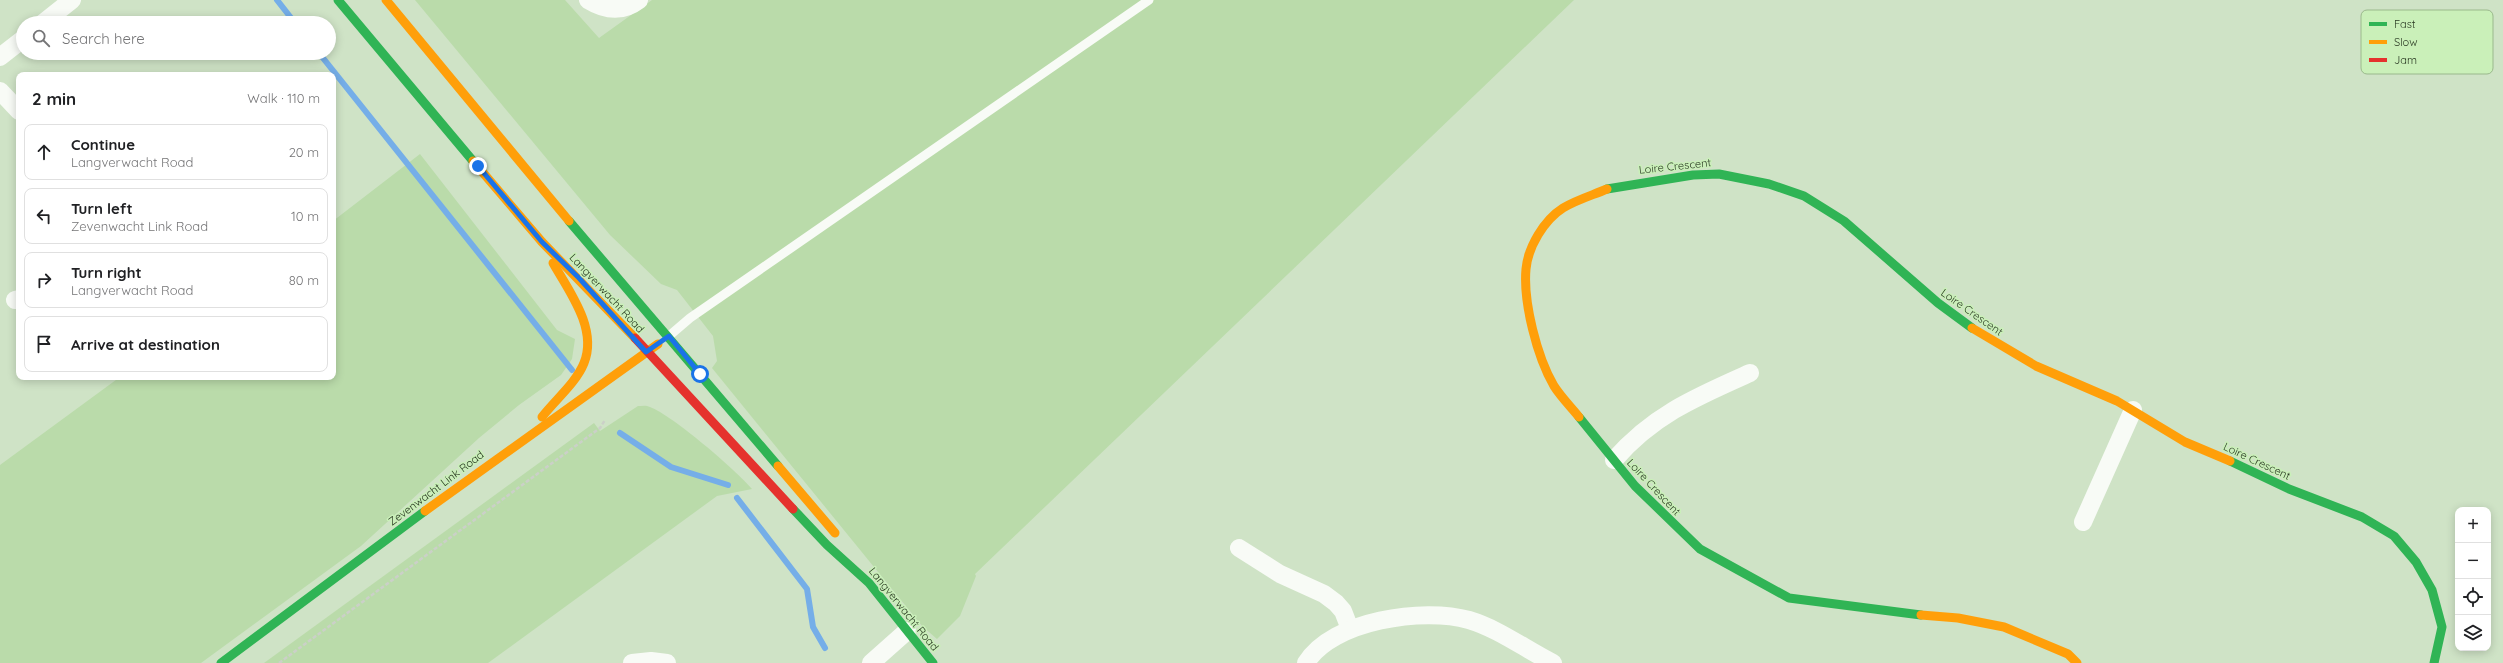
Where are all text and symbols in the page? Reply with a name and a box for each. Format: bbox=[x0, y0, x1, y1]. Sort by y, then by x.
legend bbox=[2361, 10, 2493, 74]
search box bbox=[16, 16, 336, 60]
text: Fast bbox=[2394, 17, 2416, 31]
icon: search bbox=[30, 27, 52, 49]
text: Search here bbox=[62, 29, 145, 48]
text: Slow bbox=[2394, 35, 2418, 49]
text: Jam bbox=[2394, 53, 2417, 67]
text: 2 min bbox=[32, 88, 76, 109]
text: Walk · 110 m bbox=[247, 90, 320, 106]
text: Continue bbox=[71, 135, 135, 154]
icon: ahead bbox=[33, 141, 55, 163]
text: 20 m bbox=[289, 144, 319, 160]
text: Langverwacht Road bbox=[71, 154, 193, 170]
street label: Loire Crescent bbox=[1638, 155, 1712, 177]
route end bbox=[469, 157, 487, 175]
text: Turn left bbox=[71, 199, 133, 218]
icon: left bbox=[33, 205, 55, 227]
text: 10 m bbox=[291, 208, 319, 224]
text: Zevenwacht Link Road bbox=[71, 218, 208, 234]
street label: Langverwacht Road bbox=[567, 250, 647, 336]
text: Turn right bbox=[71, 263, 142, 282]
icon: right bbox=[33, 269, 55, 291]
text: 80 m bbox=[289, 272, 319, 288]
text: Langverwacht Road bbox=[71, 282, 193, 298]
street label: Loire Crescent bbox=[1938, 285, 2006, 339]
icon: arrive bbox=[33, 333, 55, 355]
text: Arrive at destination bbox=[71, 335, 220, 354]
route start bbox=[691, 365, 709, 383]
street label: Loire Crescent bbox=[2221, 439, 2293, 483]
street label: Zevenwacht Link Road bbox=[385, 448, 487, 528]
street label: Loire Crescent bbox=[1624, 456, 1684, 519]
map controls bbox=[2455, 507, 2491, 651]
button: + bbox=[2455, 507, 2491, 543]
button: − bbox=[2455, 543, 2491, 579]
street label: Langverwacht Road bbox=[866, 564, 942, 654]
button: locate bbox=[2455, 579, 2491, 615]
button: layers bbox=[2455, 615, 2491, 651]

